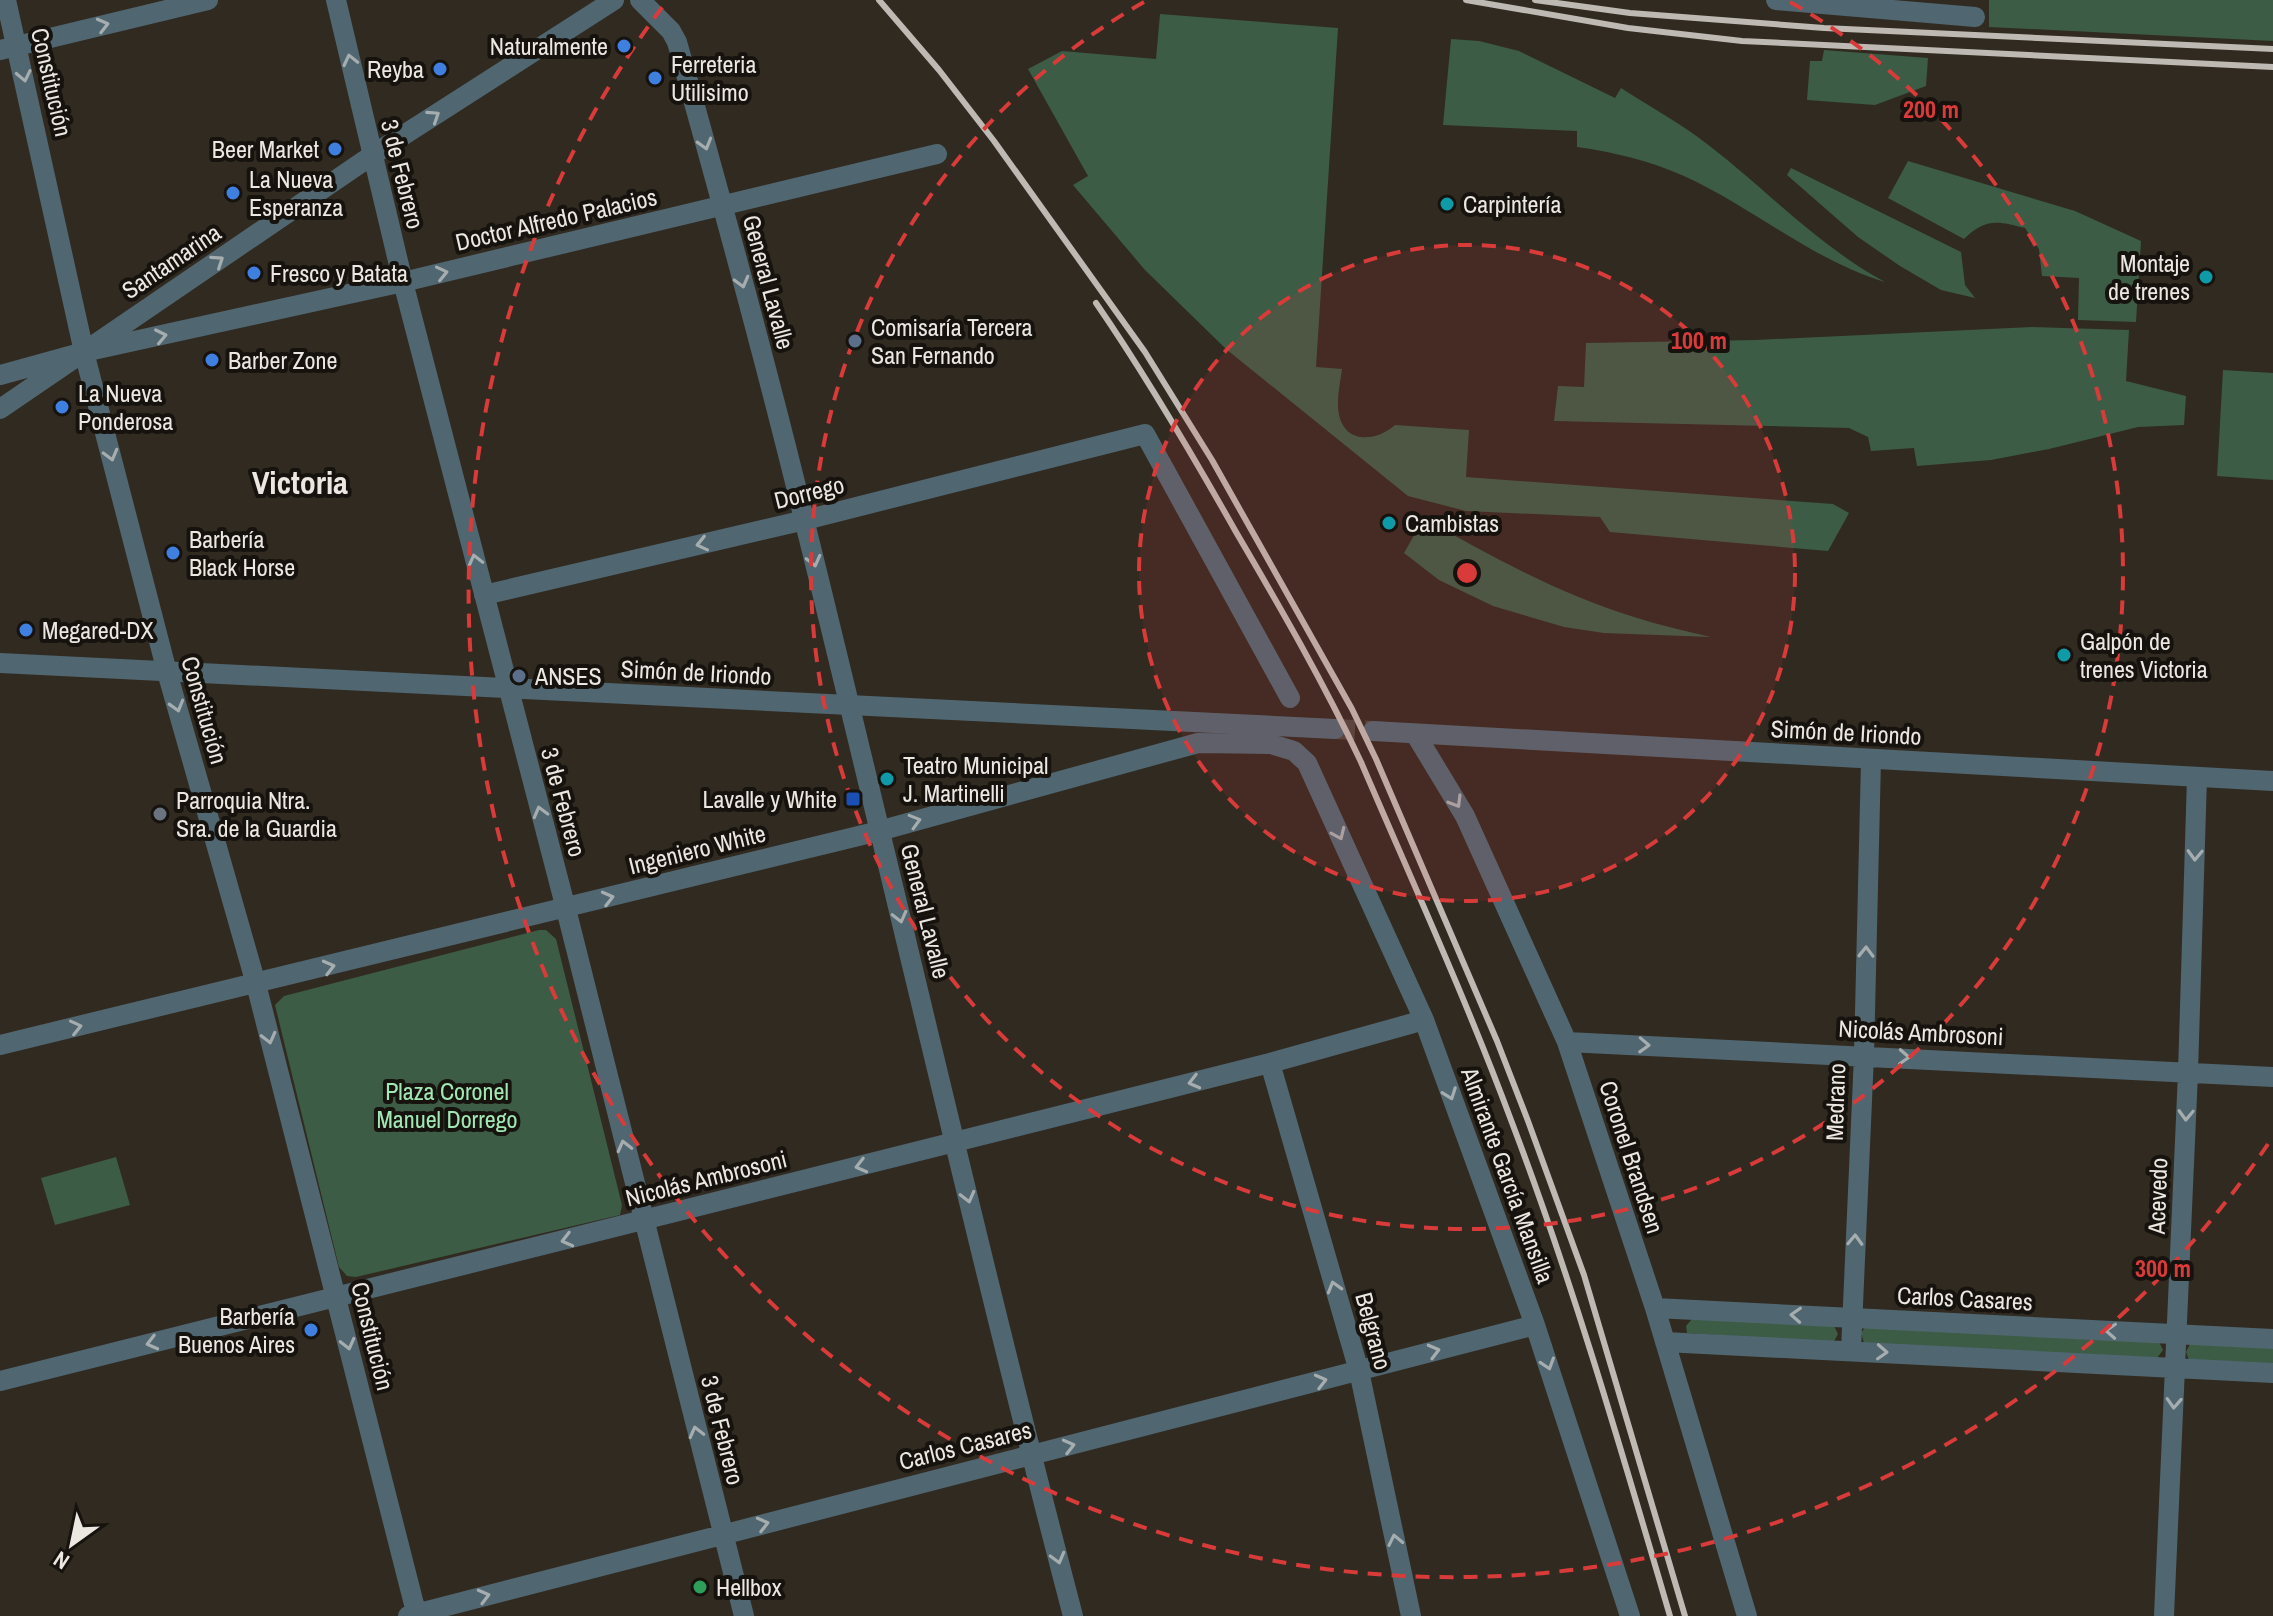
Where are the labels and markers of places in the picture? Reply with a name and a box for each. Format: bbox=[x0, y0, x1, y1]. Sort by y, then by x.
place label: Naturalmente bbox=[490, 30, 608, 62]
marker: Naturalmente bbox=[615, 37, 633, 55]
place label: Ferreteria Utilisimo bbox=[671, 48, 756, 108]
place label: Reyba bbox=[367, 53, 424, 85]
marker: Reyba bbox=[431, 60, 449, 78]
marker: Ferreteria Utilisimo bbox=[646, 69, 664, 87]
place label: Beer Market bbox=[212, 133, 320, 165]
marker: Beer Market bbox=[326, 140, 344, 158]
place label: La Nueva Esperanza bbox=[249, 163, 343, 223]
marker: La Nueva Esperanza bbox=[224, 184, 242, 202]
place label: Carpintería bbox=[1463, 188, 1562, 220]
marker: Carpintería bbox=[1438, 195, 1456, 213]
place label: Montaje de trenes bbox=[2108, 247, 2190, 307]
place label: Fresco y Batata bbox=[270, 257, 408, 289]
marker: Fresco y Batata bbox=[245, 264, 263, 282]
marker: Montaje de trenes bbox=[2197, 268, 2215, 286]
place label: Comisaría Tercera San Fernando bbox=[871, 311, 1033, 371]
marker: Comisaría Tercera San Fernando bbox=[846, 332, 864, 350]
place label: Barber Zone bbox=[228, 344, 337, 376]
marker: Barber Zone bbox=[203, 351, 221, 369]
place label: La Nueva Ponderosa bbox=[78, 377, 173, 437]
marker: La Nueva Ponderosa bbox=[53, 398, 71, 416]
place label: Cambistas bbox=[1405, 507, 1499, 539]
marker: Cambistas bbox=[1380, 514, 1398, 532]
place label: Barbería Black Horse bbox=[189, 523, 295, 583]
marker: Barbería Black Horse bbox=[164, 544, 182, 562]
centre of rings bbox=[1453, 559, 1481, 587]
place label: Megared-DX bbox=[42, 614, 154, 646]
marker: Megared-DX bbox=[17, 621, 35, 639]
place label: Galpón de trenes Victoria bbox=[2080, 625, 2208, 685]
marker: Galpón de trenes Victoria bbox=[2055, 646, 2073, 664]
place label: ANSES bbox=[534, 660, 602, 692]
marker: ANSES bbox=[510, 667, 528, 685]
place label: Teatro Municipal J. Martinelli bbox=[903, 749, 1049, 809]
marker: Teatro Municipal J. Martinelli bbox=[878, 770, 896, 788]
place label: Lavalle y White bbox=[702, 783, 837, 815]
place label: Parroquia Ntra. Sra. de la Guardia bbox=[176, 784, 337, 844]
marker: Lavalle y White bbox=[844, 790, 862, 808]
marker: Parroquia Ntra. Sra. de la Guardia bbox=[151, 805, 169, 823]
place label: Barbería Buenos Aires bbox=[178, 1300, 295, 1360]
marker: Barbería Buenos Aires bbox=[302, 1321, 320, 1339]
place label: Hellbox bbox=[716, 1571, 782, 1603]
marker: Hellbox bbox=[691, 1578, 709, 1596]

